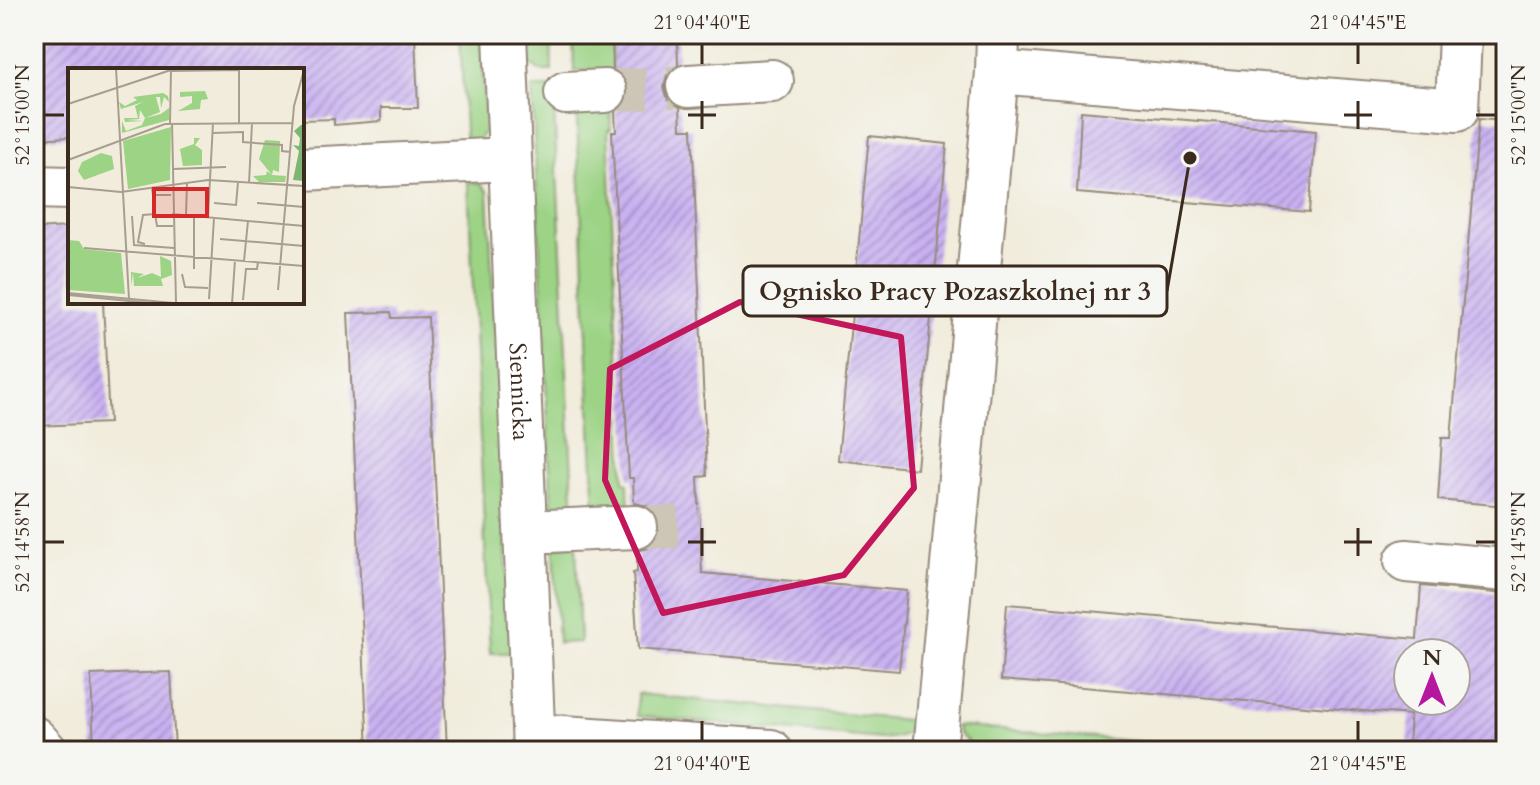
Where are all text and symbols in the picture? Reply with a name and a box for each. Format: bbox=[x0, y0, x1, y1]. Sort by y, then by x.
text: 21°04'40"E bbox=[654, 9, 750, 36]
text: 21°04'45"E bbox=[1310, 9, 1406, 36]
text: 52°15'00"N bbox=[9, 64, 36, 166]
text: 52°15'00"N bbox=[1505, 64, 1532, 166]
inset map bbox=[68, 68, 304, 304]
callout: Ognisko Pracy Pozaszkolnej nr 3 bbox=[743, 266, 1167, 316]
text: Ognisko Pracy Pozaszkolnej nr 3 bbox=[759, 274, 1151, 309]
street label: Siennicka bbox=[501, 342, 538, 442]
text: 52°14'58"N bbox=[9, 491, 36, 593]
text: 52°14'58"N bbox=[1505, 491, 1532, 593]
north arrow bbox=[1392, 637, 1472, 717]
text: N bbox=[1422, 643, 1442, 673]
text: 21°04'40"E bbox=[654, 750, 750, 777]
text: 21°04'45"E bbox=[1310, 750, 1406, 777]

